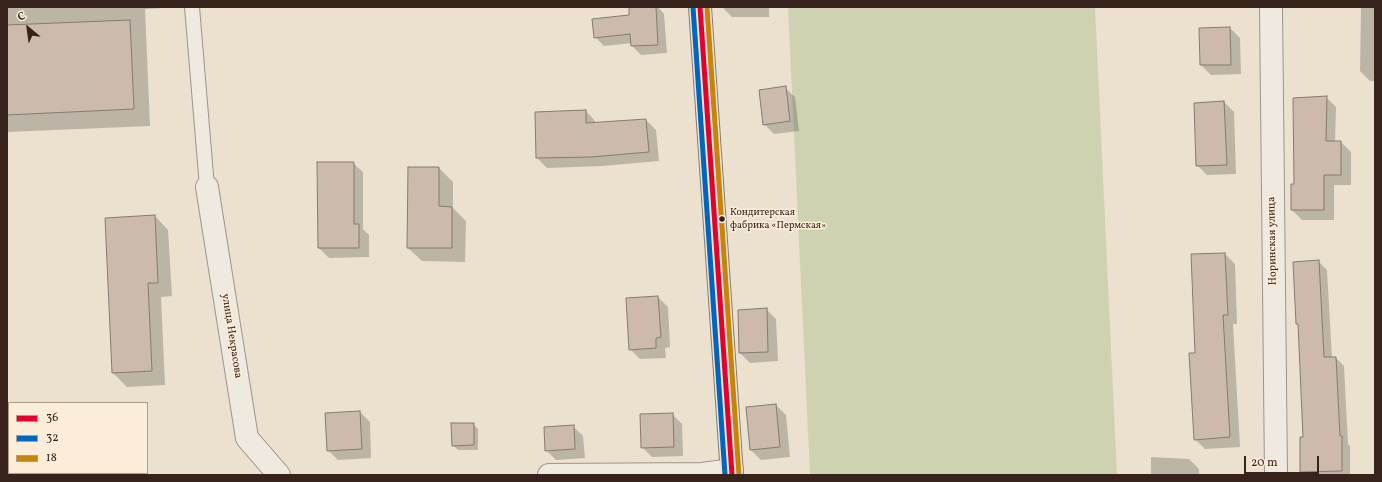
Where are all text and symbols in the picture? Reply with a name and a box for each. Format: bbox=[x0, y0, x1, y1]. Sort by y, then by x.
north arrow bbox=[8, 8, 48, 48]
text: С bbox=[15, 9, 29, 25]
street label: Норинская улица bbox=[1266, 197, 1280, 285]
place label: Кондитерская фабрика «Пермская» bbox=[730, 207, 826, 230]
marker: Кондитерская фабрика «Пермская» bbox=[717, 214, 727, 224]
street label: улица Некрасова bbox=[218, 293, 244, 379]
legend bbox=[8, 402, 148, 474]
text: 36 bbox=[46, 410, 58, 426]
text: 32 bbox=[46, 430, 59, 446]
scale bar bbox=[1246, 448, 1321, 474]
text: 18 bbox=[46, 450, 57, 466]
text: 20 m bbox=[1251, 455, 1278, 471]

